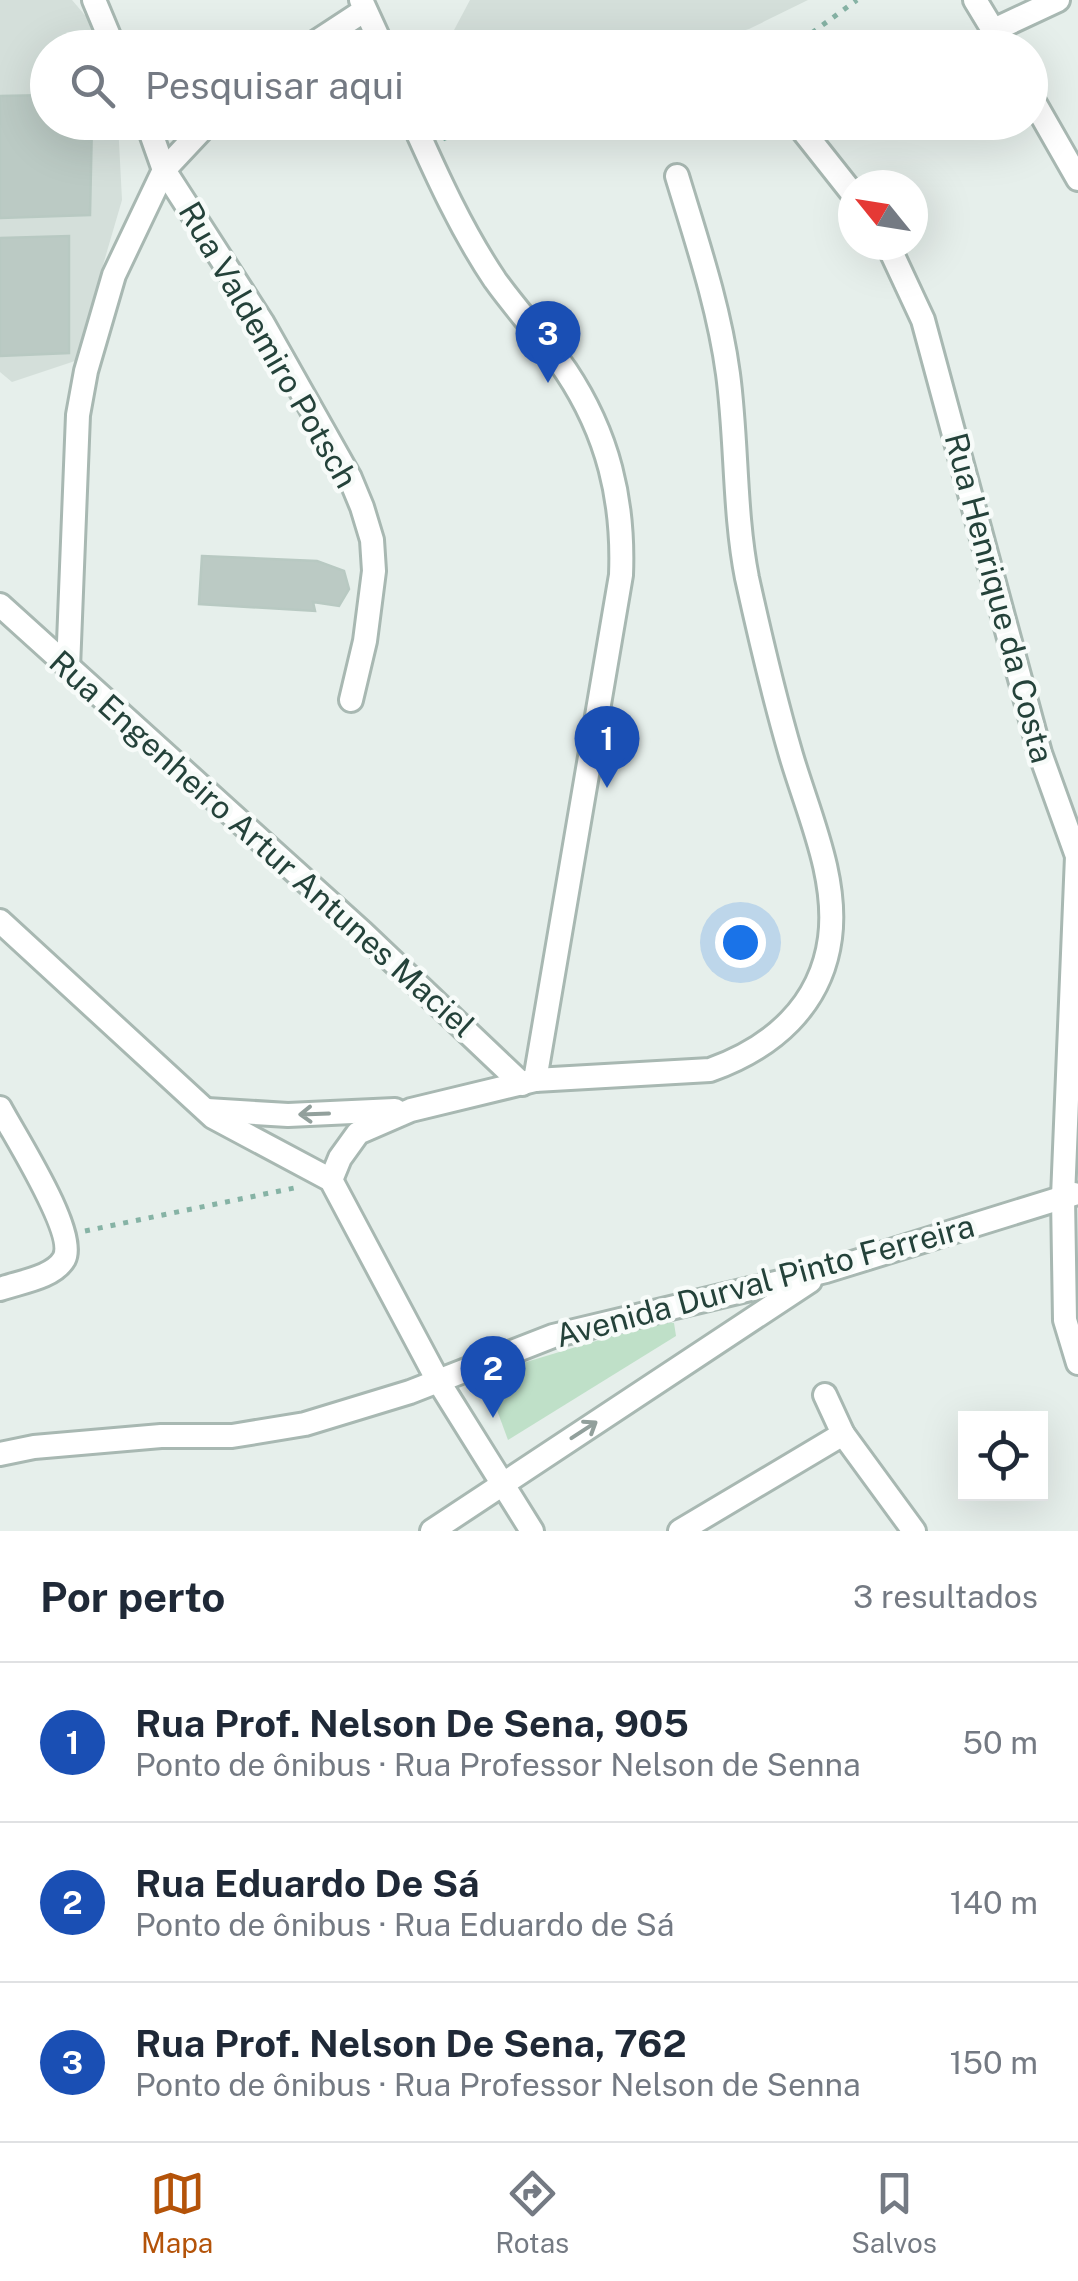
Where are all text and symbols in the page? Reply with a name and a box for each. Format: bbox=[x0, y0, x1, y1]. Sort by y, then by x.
search box bbox=[30, 30, 1048, 140]
icon: search bbox=[65, 58, 120, 113]
text: Pesquisar aqui bbox=[145, 63, 404, 108]
north arrow bbox=[838, 170, 928, 260]
street label: Rua Valdemiro Potsch bbox=[171, 195, 365, 494]
pin: 3 bbox=[516, 300, 580, 383]
street label: Rua Henrique da Costa bbox=[938, 429, 1061, 767]
street label: Rua Engenheiro Artur Antunes Maciel bbox=[42, 643, 482, 1044]
pin: 1 bbox=[574, 706, 640, 788]
your location bbox=[715, 917, 766, 968]
one-way arrow bbox=[299, 1104, 331, 1123]
street label: Avenida Durval Pinto Ferreira bbox=[552, 1207, 978, 1354]
pin: 2 bbox=[460, 1336, 526, 1418]
map controls bbox=[958, 1411, 1048, 1501]
button: locate bbox=[958, 1411, 1048, 1501]
one-way arrow bbox=[569, 1420, 597, 1441]
text: Por perto bbox=[40, 1572, 225, 1621]
text: 3 resultados bbox=[853, 1578, 1038, 1615]
text: Rua Prof. Nelson De Sena, 905 bbox=[135, 1701, 689, 1746]
text: 1 bbox=[66, 1724, 79, 1761]
text: 50 m bbox=[962, 1724, 1038, 1761]
text: Ponto de ônibus · Rua Professor Nelson de Senna bbox=[135, 1746, 861, 1783]
text: Rua Eduardo De Sá bbox=[135, 1861, 480, 1906]
text: 2 bbox=[62, 1884, 83, 1921]
text: 140 m bbox=[950, 1884, 1038, 1921]
text: Ponto de ônibus · Rua Eduardo de Sá bbox=[135, 1906, 674, 1943]
text: Rua Prof. Nelson De Sena, 762 bbox=[135, 2021, 687, 2066]
text: 3 bbox=[62, 2044, 83, 2081]
text: 150 m bbox=[949, 2044, 1038, 2081]
text: Ponto de ônibus · Rua Professor Nelson de Senna bbox=[135, 2066, 861, 2103]
tab: Mapa bbox=[141, 2166, 213, 2259]
tab: Rotas bbox=[495, 2166, 569, 2259]
tab: Salvos bbox=[851, 2166, 937, 2259]

